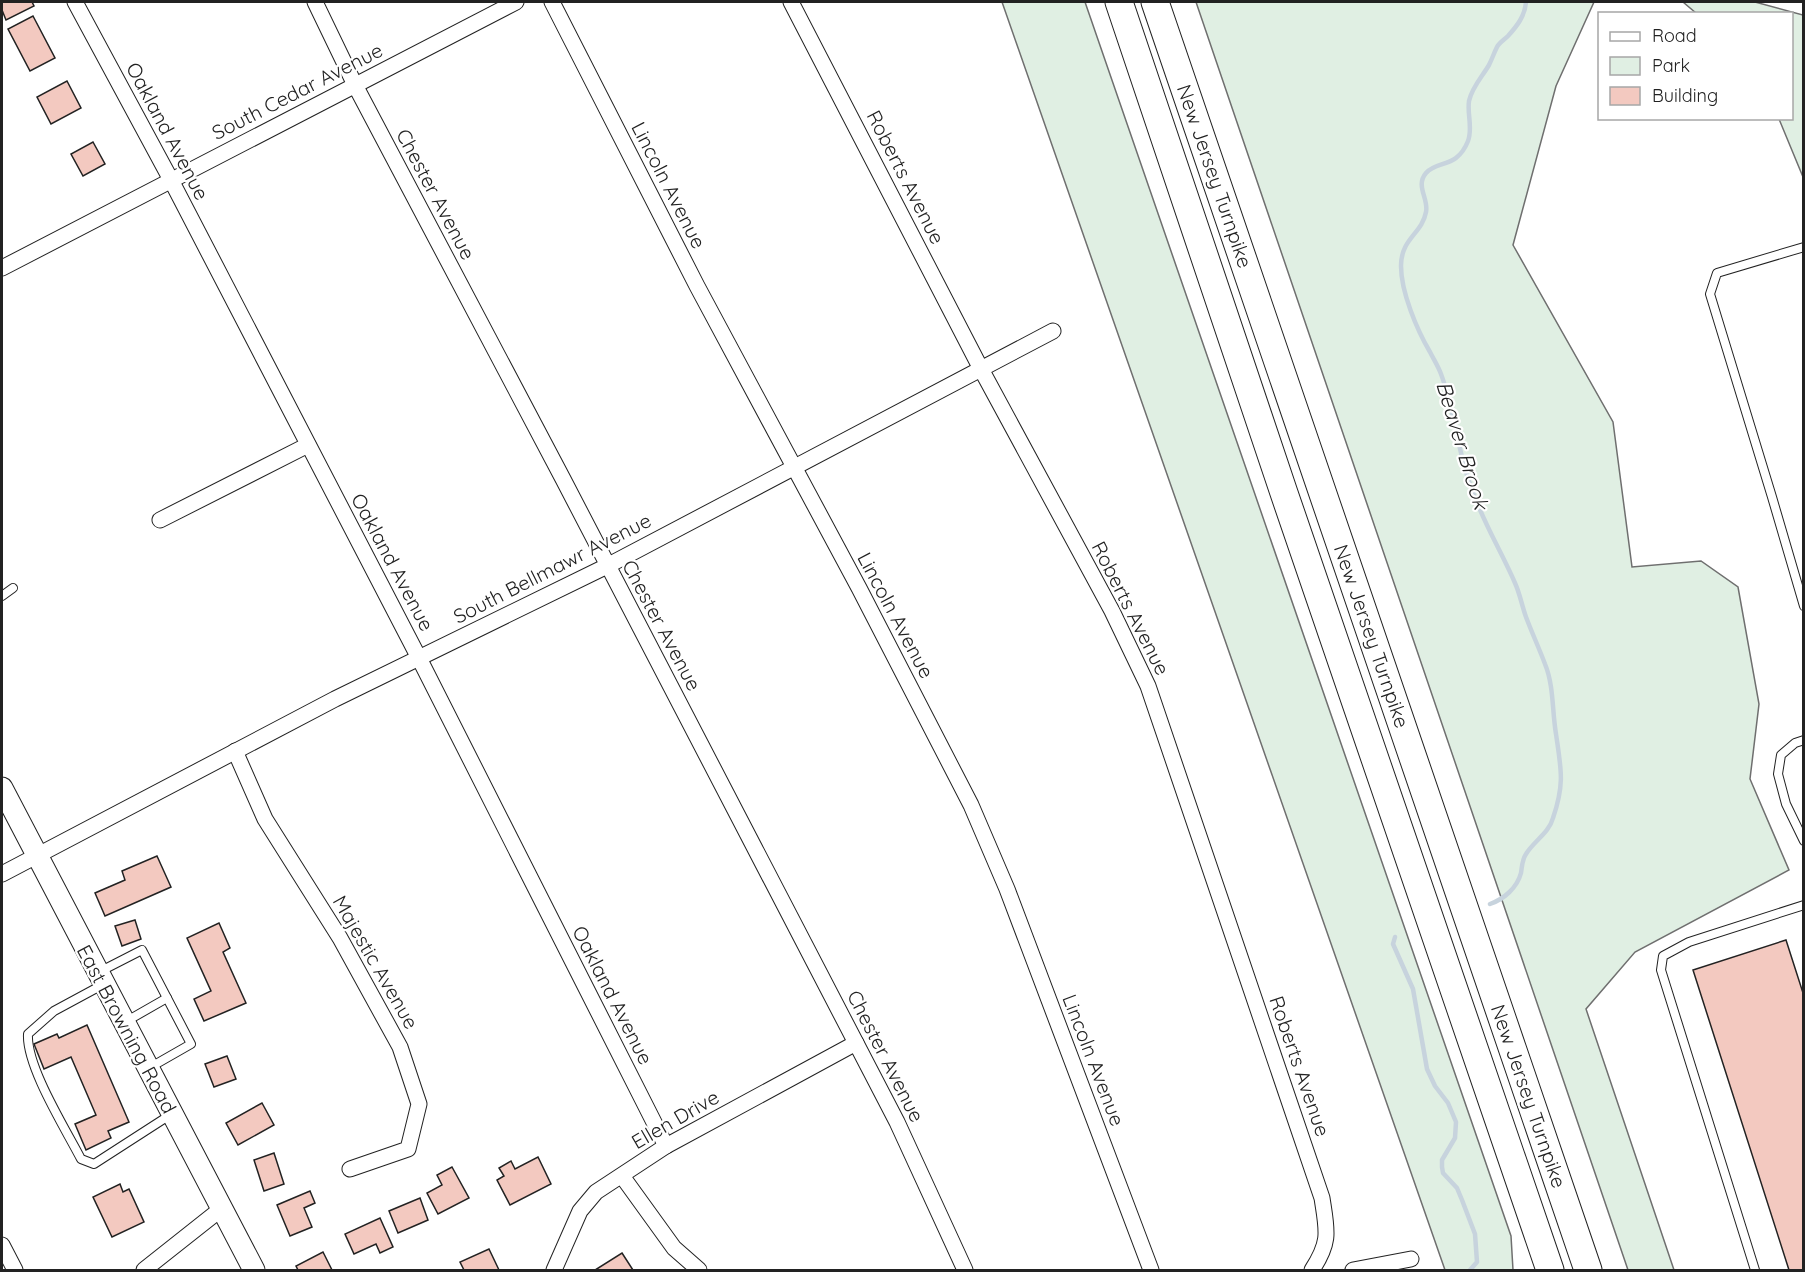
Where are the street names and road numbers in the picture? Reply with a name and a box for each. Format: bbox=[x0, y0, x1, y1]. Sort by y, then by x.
street label: South Cedar Avenue bbox=[207, 37, 387, 145]
street label: Oakland Avenue bbox=[121, 58, 215, 204]
street label: New Jersey Turnpike bbox=[1172, 81, 1258, 271]
street label: Roberts Avenue bbox=[862, 106, 950, 248]
street label: Lincoln Avenue bbox=[626, 117, 712, 253]
street label: Chester Avenue bbox=[391, 124, 481, 264]
street label: Oakland Avenue bbox=[346, 489, 440, 635]
street label: South Bellmawr Avenue bbox=[449, 507, 655, 629]
street label: Roberts Avenue bbox=[1087, 537, 1175, 679]
street label: New Jersey Turnpike bbox=[1329, 541, 1415, 731]
street label: Lincoln Avenue bbox=[852, 548, 940, 682]
street label: Chester Avenue bbox=[617, 555, 707, 695]
street label: Majestic Avenue bbox=[328, 891, 424, 1033]
street label: Oakland Avenue bbox=[567, 921, 659, 1069]
street label: East Browning Road bbox=[72, 940, 182, 1118]
street label: Chester Avenue bbox=[842, 986, 930, 1126]
street label: Lincoln Avenue bbox=[1057, 991, 1131, 1129]
street label: Roberts Avenue bbox=[1264, 992, 1336, 1140]
street label: New Jersey Turnpike bbox=[1486, 1001, 1572, 1191]
street label: Ellen Drive bbox=[627, 1084, 723, 1154]

